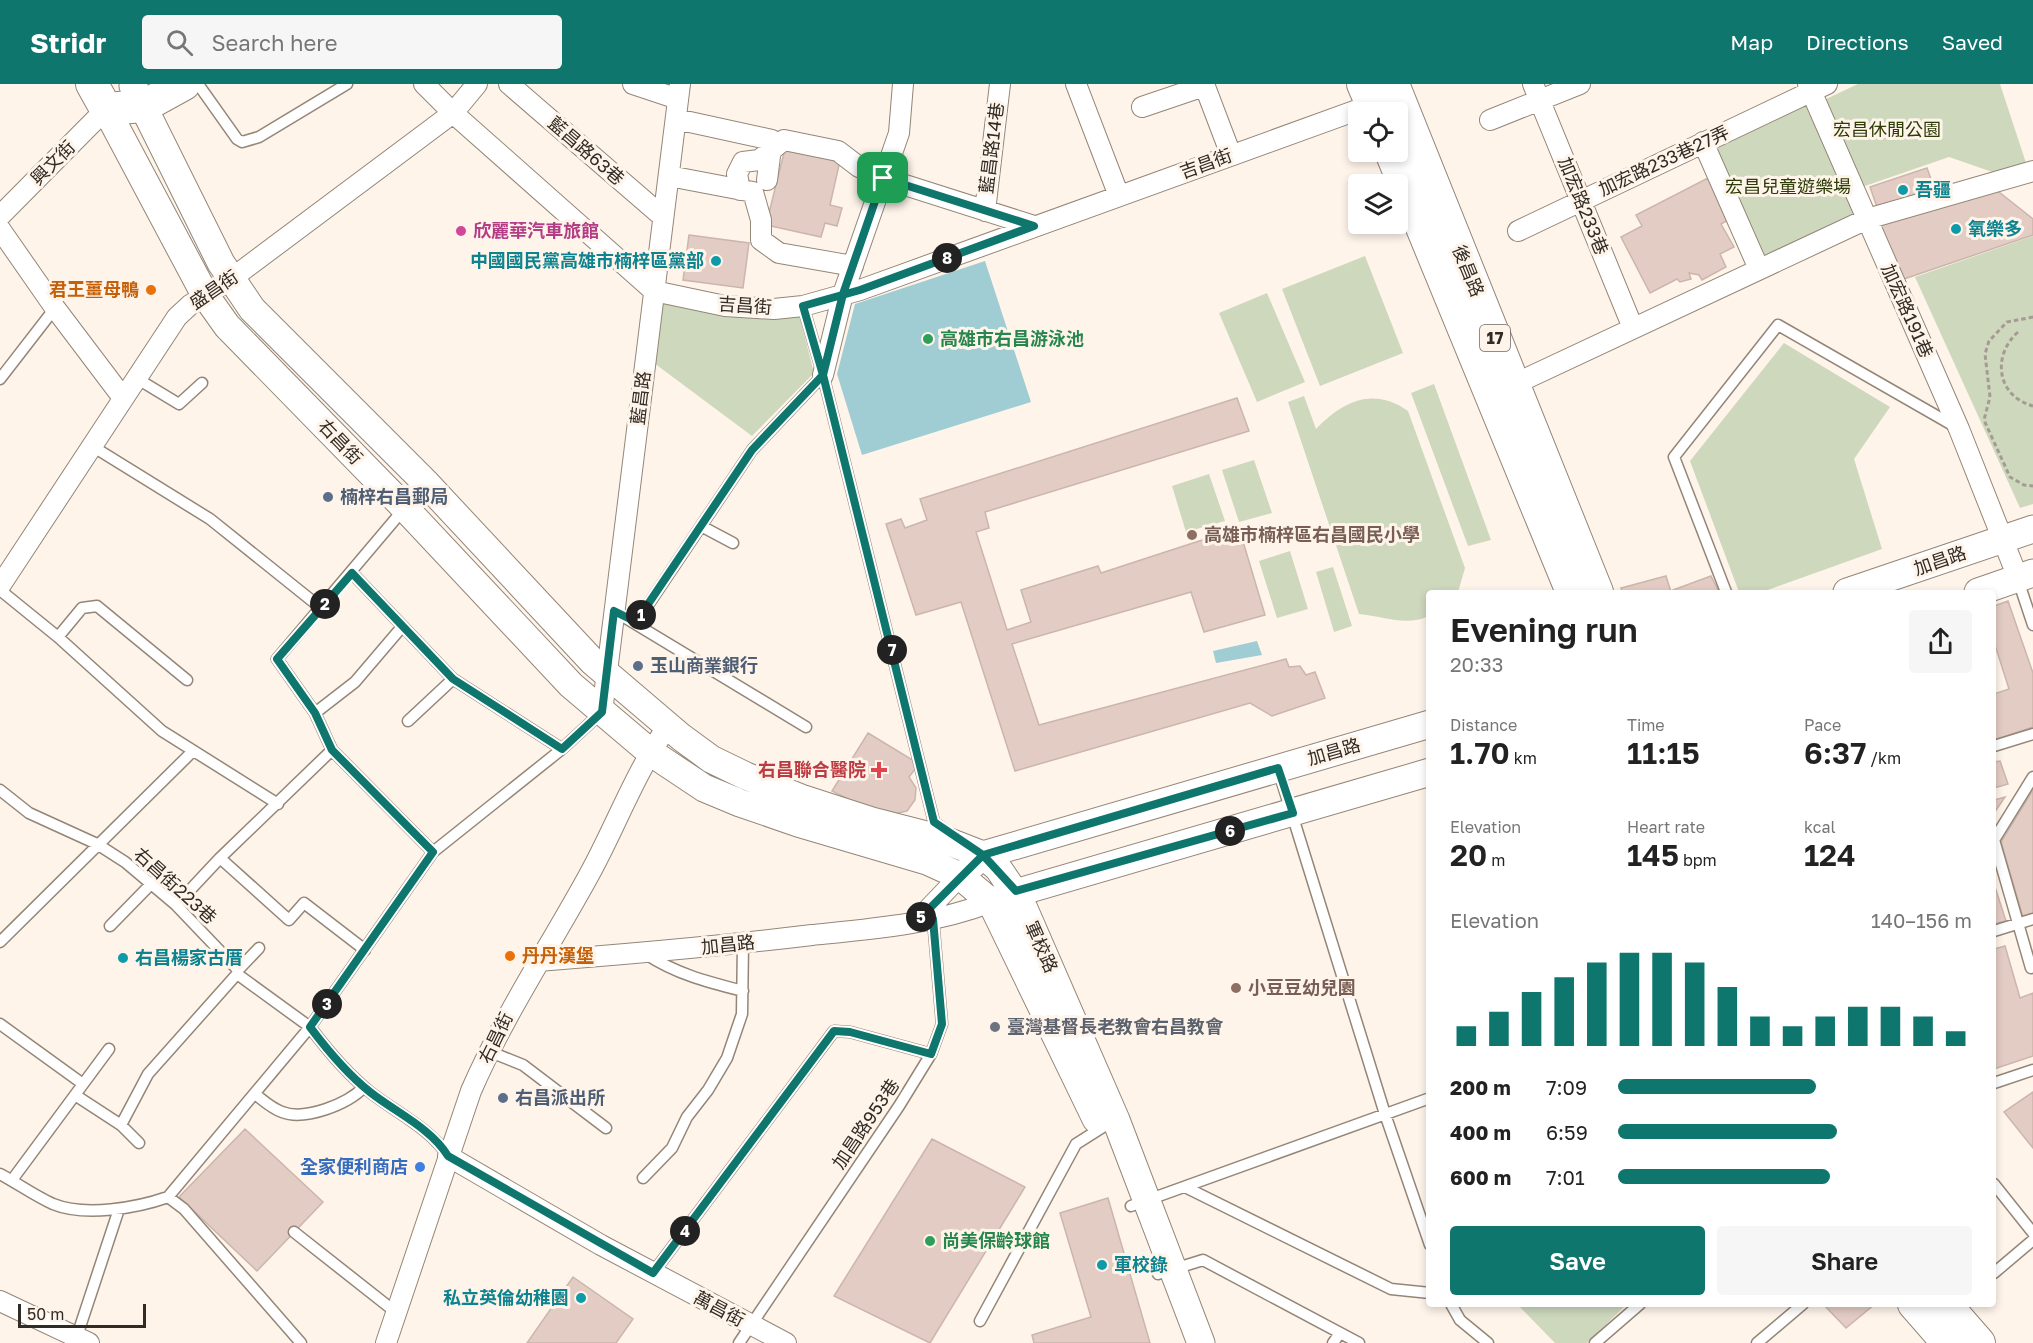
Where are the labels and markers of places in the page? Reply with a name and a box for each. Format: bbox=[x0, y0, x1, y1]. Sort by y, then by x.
pin bbox=[857, 152, 908, 203]
place label: 吾疆 bbox=[1915, 178, 1951, 200]
marker: 吾疆 bbox=[1896, 183, 1910, 197]
place label: 氧樂多 bbox=[1968, 217, 2022, 239]
place label: 欣麗華汽車旅館 bbox=[473, 219, 599, 241]
marker: 氧樂多 bbox=[1949, 222, 1963, 236]
marker: 欣麗華汽車旅館 bbox=[454, 224, 468, 238]
pin: 8 bbox=[932, 243, 962, 273]
place label: 中國國民黨高雄市楠梓區黨部 bbox=[470, 249, 704, 271]
marker: 中國國民黨高雄市楠梓區黨部 bbox=[709, 254, 723, 268]
place label: 君王薑母鴨 bbox=[49, 278, 139, 300]
marker: 君王薑母鴨 bbox=[144, 283, 158, 297]
place label: 高雄市右昌游泳池 bbox=[940, 327, 1084, 349]
marker: 高雄市右昌游泳池 bbox=[921, 332, 935, 346]
place label: 楠梓右昌郵局 bbox=[340, 485, 448, 507]
marker: 楠梓右昌郵局 bbox=[321, 490, 335, 504]
place label: 高雄市楠梓區右昌國民小學 bbox=[1204, 523, 1420, 545]
marker: 高雄市楠梓區右昌國民小學 bbox=[1185, 528, 1199, 542]
pin: 2 bbox=[310, 589, 340, 619]
pin: 1 bbox=[626, 600, 656, 630]
pin: 7 bbox=[877, 635, 907, 665]
place label: 玉山商業銀行 bbox=[650, 654, 758, 676]
marker: 玉山商業銀行 bbox=[631, 659, 645, 673]
place label: 右昌聯合醫院 bbox=[758, 758, 866, 780]
marker: 右昌聯合醫院 bbox=[870, 761, 888, 779]
pin: 6 bbox=[1215, 816, 1245, 846]
pin: 5 bbox=[906, 902, 936, 932]
place label: 丹丹漢堡 bbox=[522, 944, 594, 966]
place label: 右昌楊家古厝 bbox=[135, 946, 243, 968]
marker: 丹丹漢堡 bbox=[503, 949, 517, 963]
marker: 右昌楊家古厝 bbox=[116, 951, 130, 965]
place label: 小豆豆幼兒園 bbox=[1248, 976, 1356, 998]
marker: 小豆豆幼兒園 bbox=[1229, 981, 1243, 995]
pin: 3 bbox=[312, 989, 342, 1019]
place label: 臺灣基督長老教會右昌教會 bbox=[1007, 1015, 1224, 1037]
marker: 臺灣基督長老教會右昌教會 bbox=[988, 1020, 1002, 1034]
place label: 右昌派出所 bbox=[515, 1086, 605, 1108]
marker: 右昌派出所 bbox=[496, 1091, 510, 1105]
place label: 全家便利商店 bbox=[300, 1155, 408, 1177]
marker: 全家便利商店 bbox=[413, 1160, 427, 1174]
pin: 4 bbox=[670, 1216, 700, 1246]
place label: 尚美保齡球館 bbox=[942, 1229, 1050, 1251]
marker: 尚美保齡球館 bbox=[923, 1234, 937, 1248]
place label: 軍校錄 bbox=[1114, 1253, 1168, 1275]
marker: 軍校錄 bbox=[1095, 1258, 1109, 1272]
place label: 私立英倫幼稚園 bbox=[443, 1286, 569, 1308]
marker: 私立英倫幼稚園 bbox=[574, 1291, 588, 1305]

